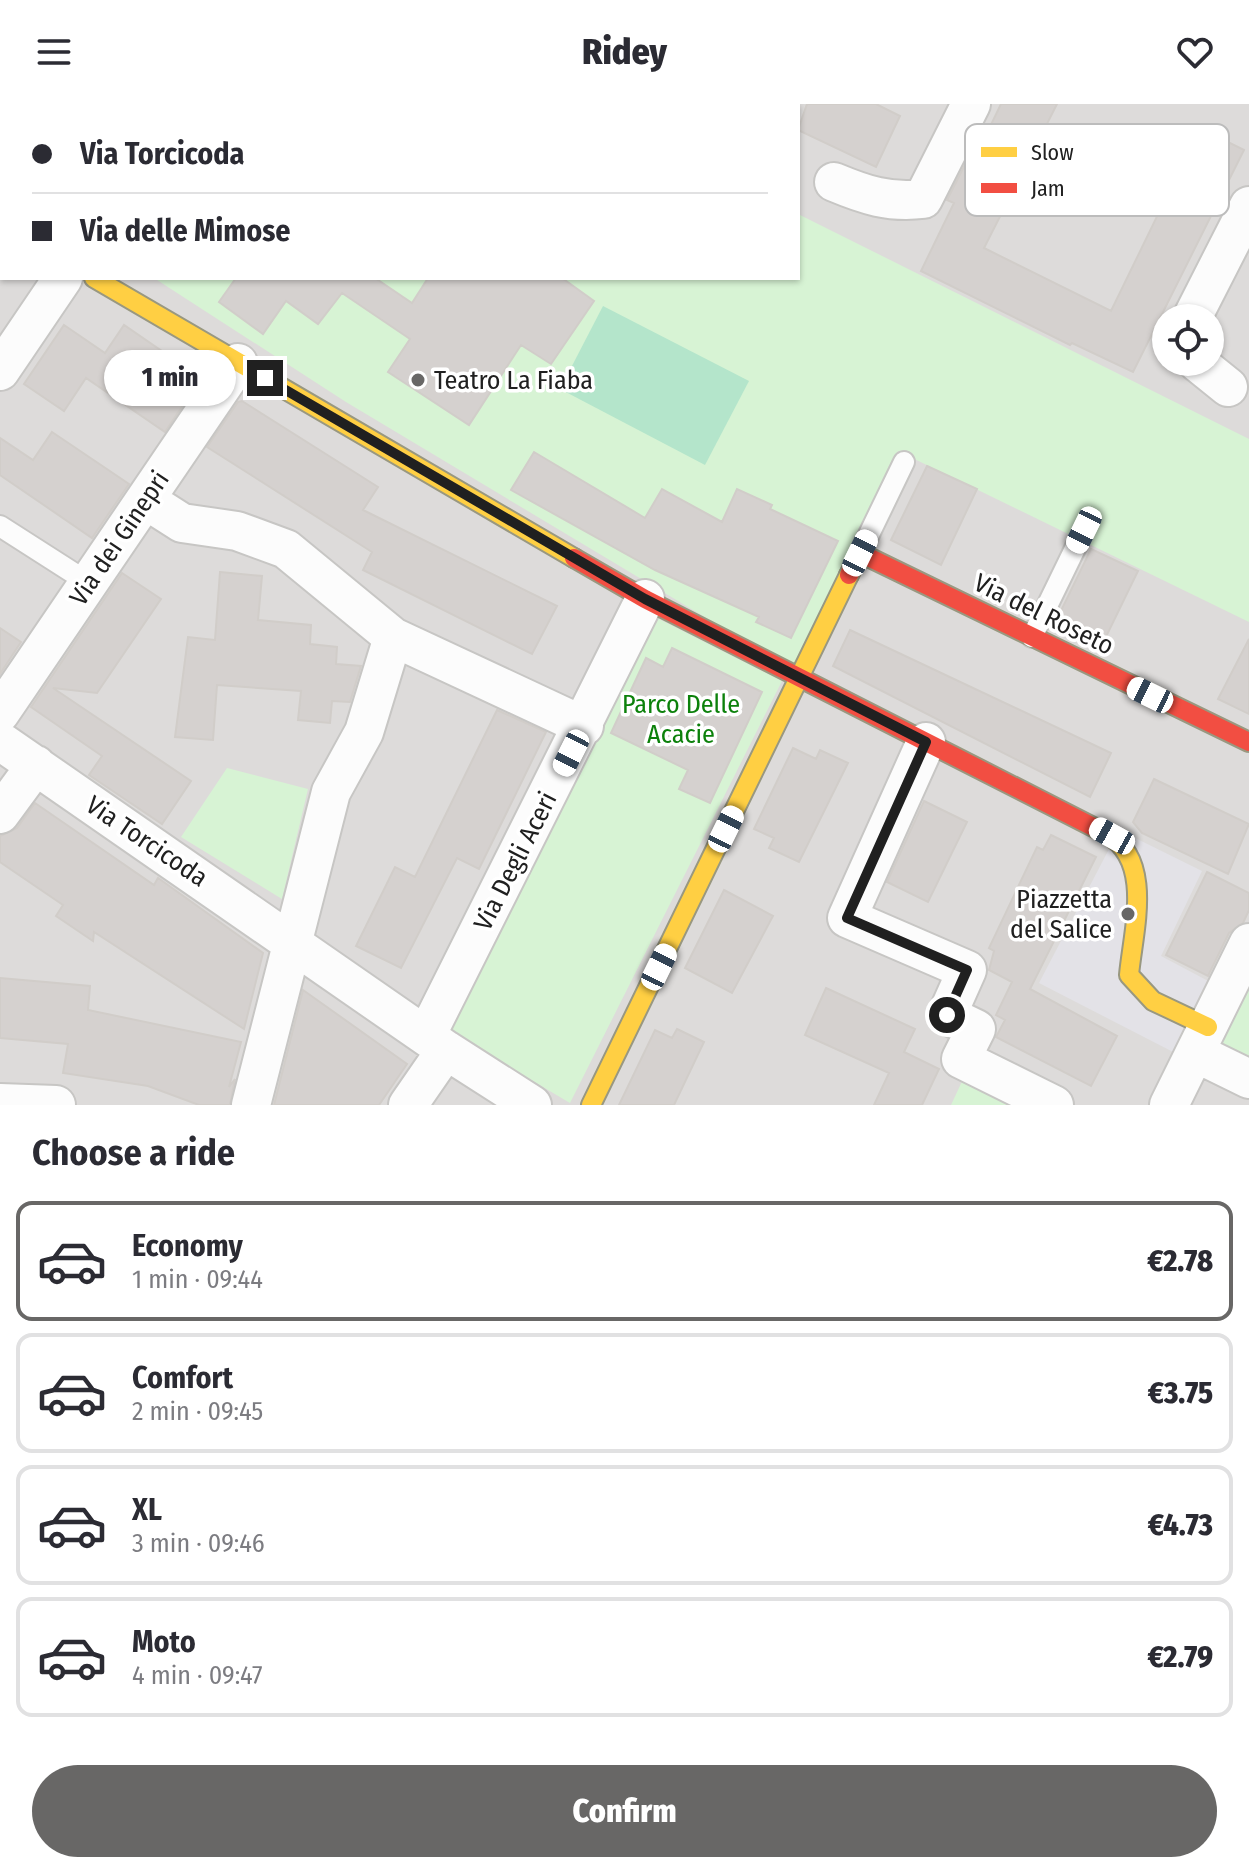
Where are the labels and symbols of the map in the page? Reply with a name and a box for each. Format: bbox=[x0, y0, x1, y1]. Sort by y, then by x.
legend bbox=[965, 124, 1229, 216]
text: Slow bbox=[1031, 139, 1074, 166]
text: Jam bbox=[1031, 175, 1065, 202]
callout: 1 min bbox=[105, 350, 237, 406]
route end bbox=[247, 360, 283, 396]
place label: Teatro La Fiaba bbox=[434, 365, 593, 396]
marker: Teatro La Fiaba bbox=[409, 371, 427, 389]
street label: Via dei Ginepri bbox=[63, 465, 176, 611]
car bbox=[1063, 503, 1105, 557]
car bbox=[839, 526, 881, 580]
street label: Via del Roseto bbox=[969, 567, 1119, 662]
car bbox=[1123, 674, 1177, 716]
park label: Parco Delle Acacie bbox=[622, 689, 740, 750]
car bbox=[549, 726, 593, 780]
street label: Via Degli Aceri bbox=[467, 787, 564, 936]
street label: Via Torcicoda bbox=[80, 789, 213, 893]
car bbox=[705, 802, 747, 856]
car bbox=[1085, 814, 1139, 858]
place label: Piazzetta del Salice bbox=[1010, 884, 1112, 945]
marker: Piazzetta del Salice bbox=[1119, 905, 1137, 923]
car bbox=[638, 940, 680, 994]
route start bbox=[929, 997, 965, 1033]

